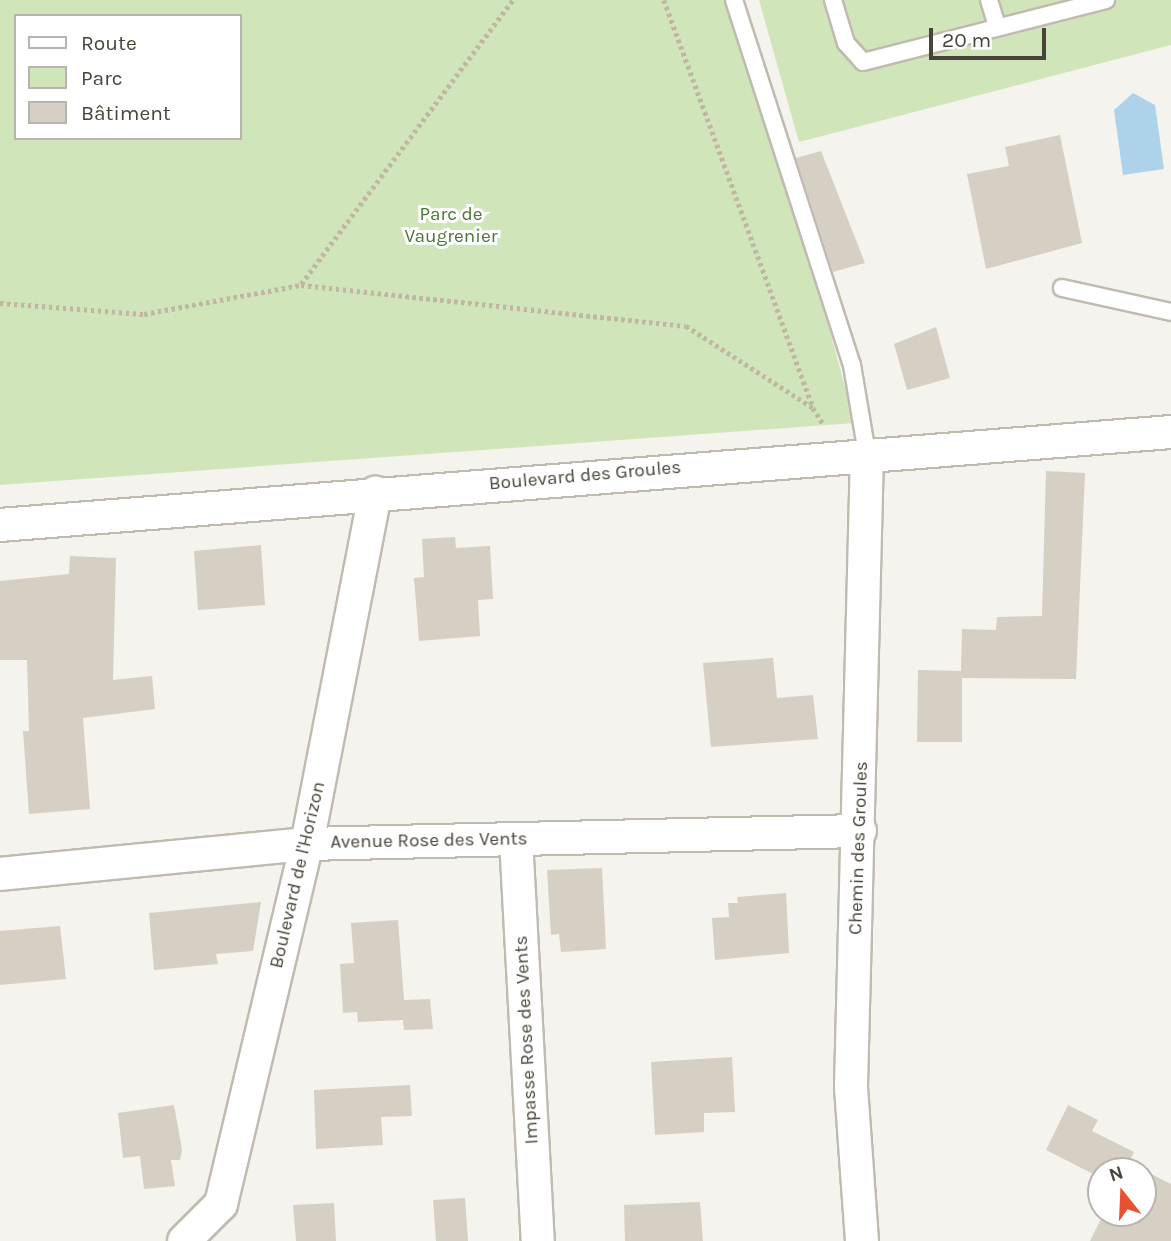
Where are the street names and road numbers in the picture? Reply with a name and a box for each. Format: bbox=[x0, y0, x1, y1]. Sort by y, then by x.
street label: Boulevard des Groules bbox=[488, 456, 682, 496]
street label: Chemin des Groules bbox=[845, 761, 873, 935]
street label: Boulevard de l'Horizon bbox=[265, 779, 331, 971]
street label: Avenue Rose des Vents bbox=[330, 828, 528, 854]
street label: Impasse Rose des Vents bbox=[510, 935, 544, 1145]

